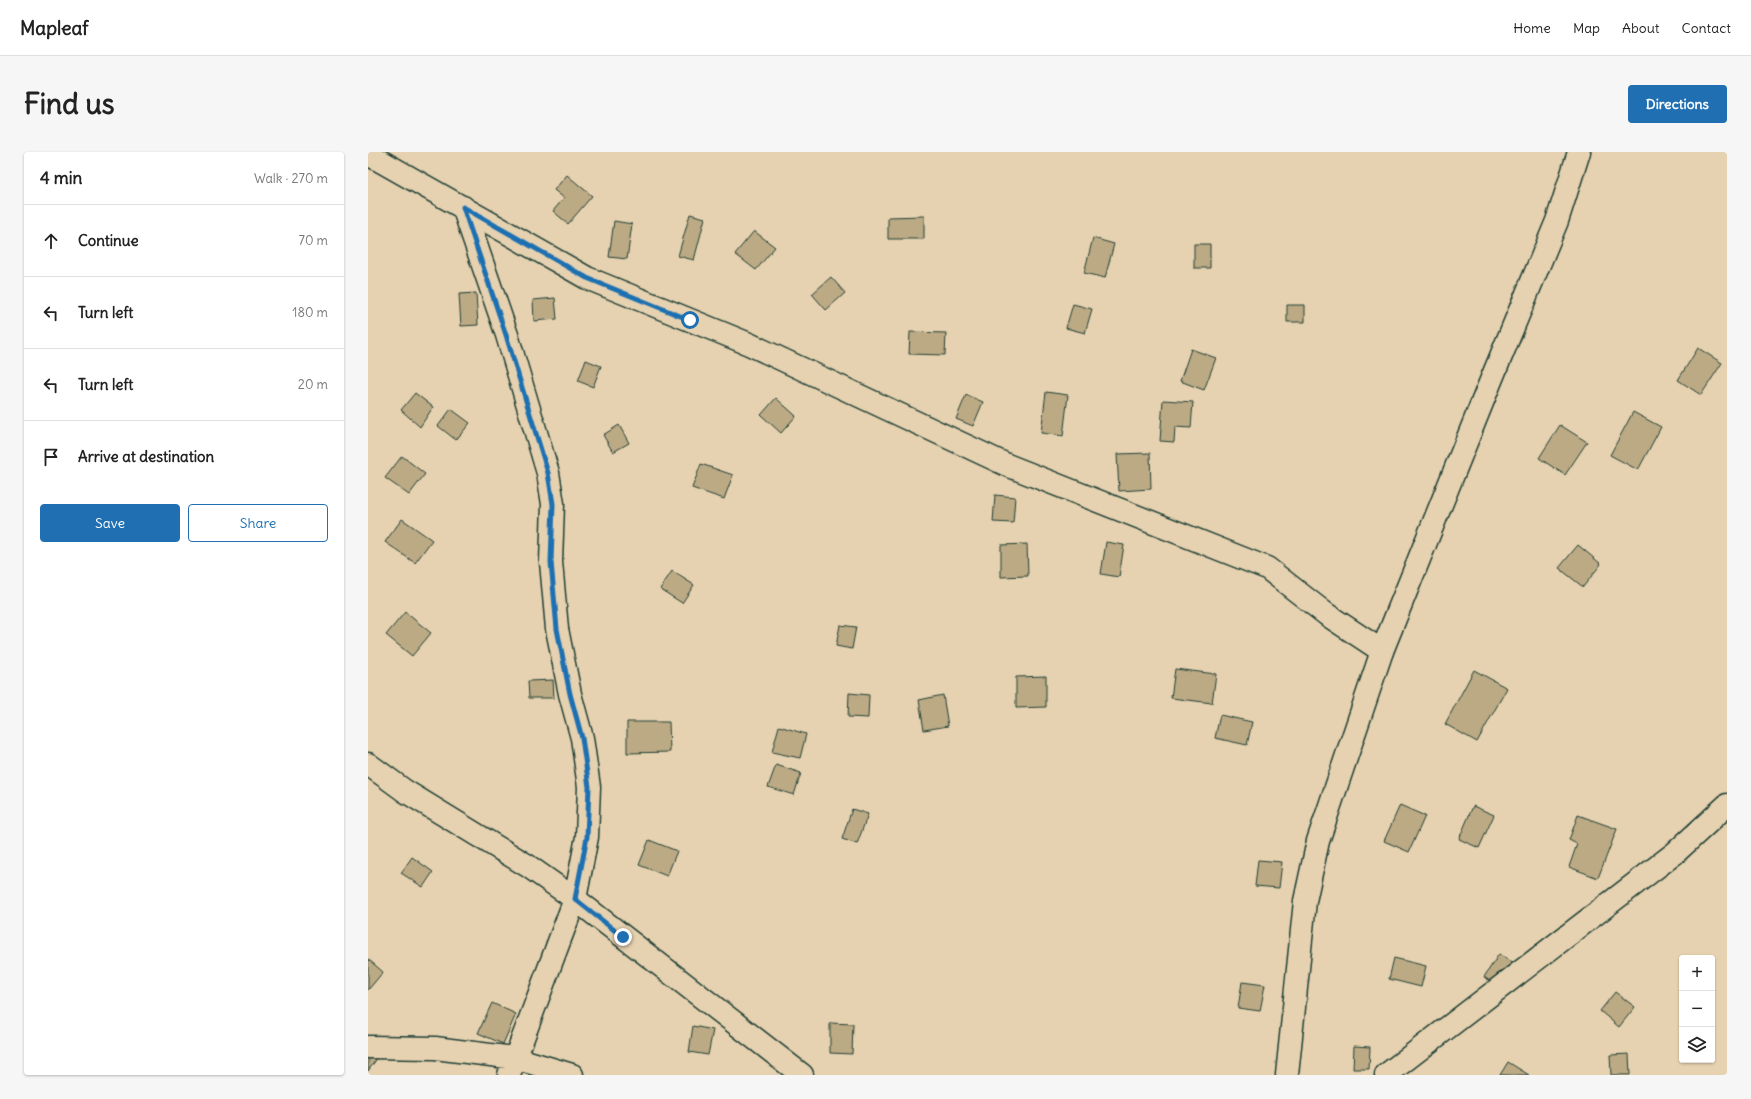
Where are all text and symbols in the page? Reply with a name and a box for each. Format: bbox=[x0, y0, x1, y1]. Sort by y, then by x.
text: Mapleaf bbox=[20, 16, 89, 40]
text: Home bbox=[1513, 19, 1551, 37]
text: Map bbox=[1573, 19, 1600, 37]
text: About bbox=[1622, 19, 1660, 37]
text: Contact bbox=[1682, 19, 1731, 37]
button: Directions bbox=[1628, 85, 1727, 123]
text: Find us bbox=[24, 86, 115, 122]
text: 4 min bbox=[40, 167, 82, 189]
text: Walk · 270 m bbox=[254, 170, 328, 187]
icon: ahead bbox=[40, 230, 62, 252]
text: Continue bbox=[78, 231, 139, 250]
text: 70 m bbox=[299, 232, 328, 249]
icon: left bbox=[40, 302, 62, 324]
text: Turn left bbox=[78, 303, 133, 322]
text: 180 m bbox=[292, 304, 328, 321]
route start bbox=[681, 311, 699, 329]
icon: left bbox=[40, 374, 62, 396]
text: Turn left bbox=[78, 375, 133, 394]
text: 20 m bbox=[298, 376, 328, 393]
icon: arrive bbox=[40, 446, 62, 468]
text: Arrive at destination bbox=[78, 447, 214, 466]
button: Save bbox=[40, 504, 180, 542]
button: Share bbox=[188, 504, 328, 542]
route end bbox=[614, 928, 632, 946]
map controls bbox=[1679, 955, 1715, 1063]
button: + bbox=[1679, 955, 1715, 991]
button: − bbox=[1679, 991, 1715, 1027]
button: layers bbox=[1679, 1027, 1715, 1063]

